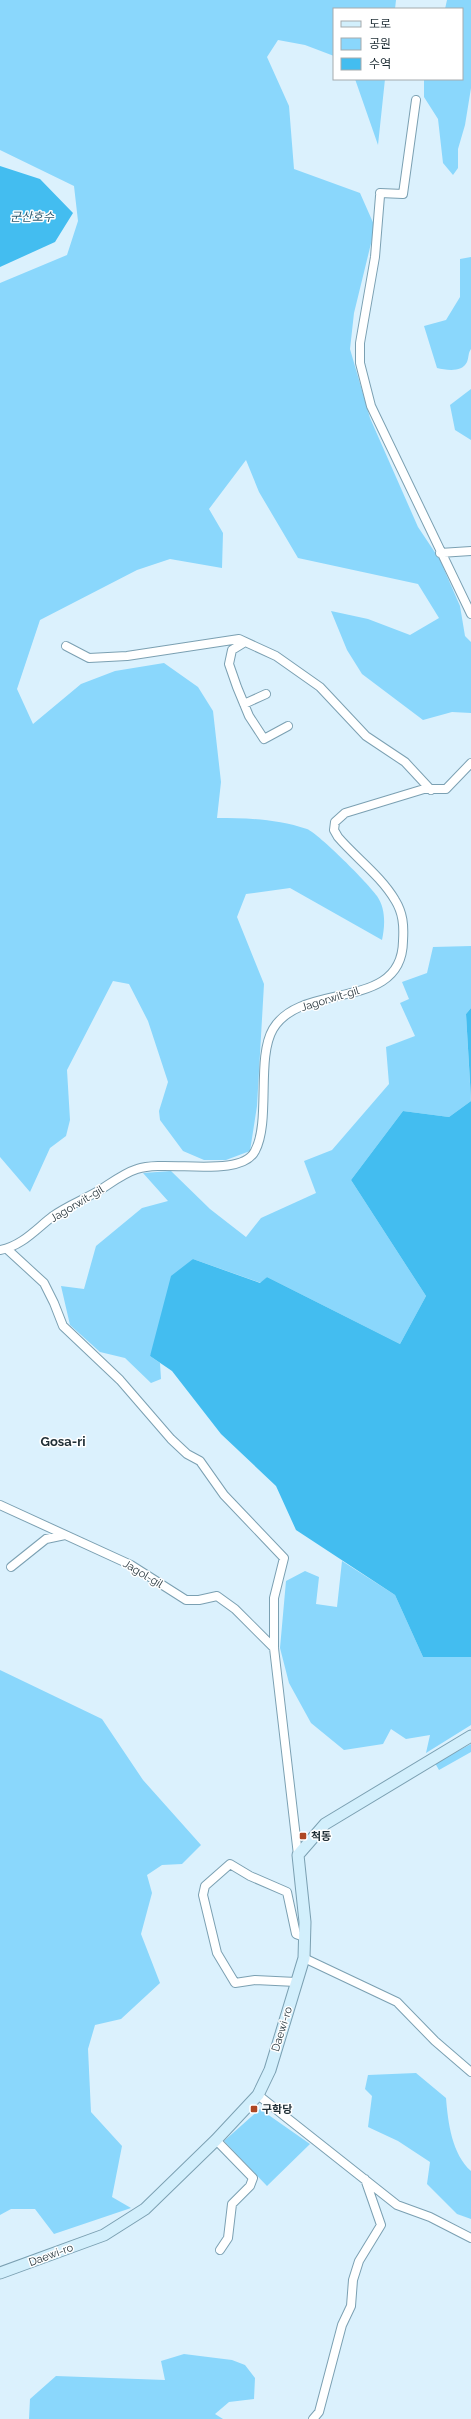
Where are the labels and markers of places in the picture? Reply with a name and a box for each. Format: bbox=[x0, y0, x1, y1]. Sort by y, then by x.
place label: 척동 bbox=[311, 1830, 331, 1843]
marker: 척동 bbox=[298, 1831, 308, 1841]
place label: 구학당 bbox=[262, 2103, 292, 2116]
marker: 구학당 bbox=[249, 2104, 259, 2114]

